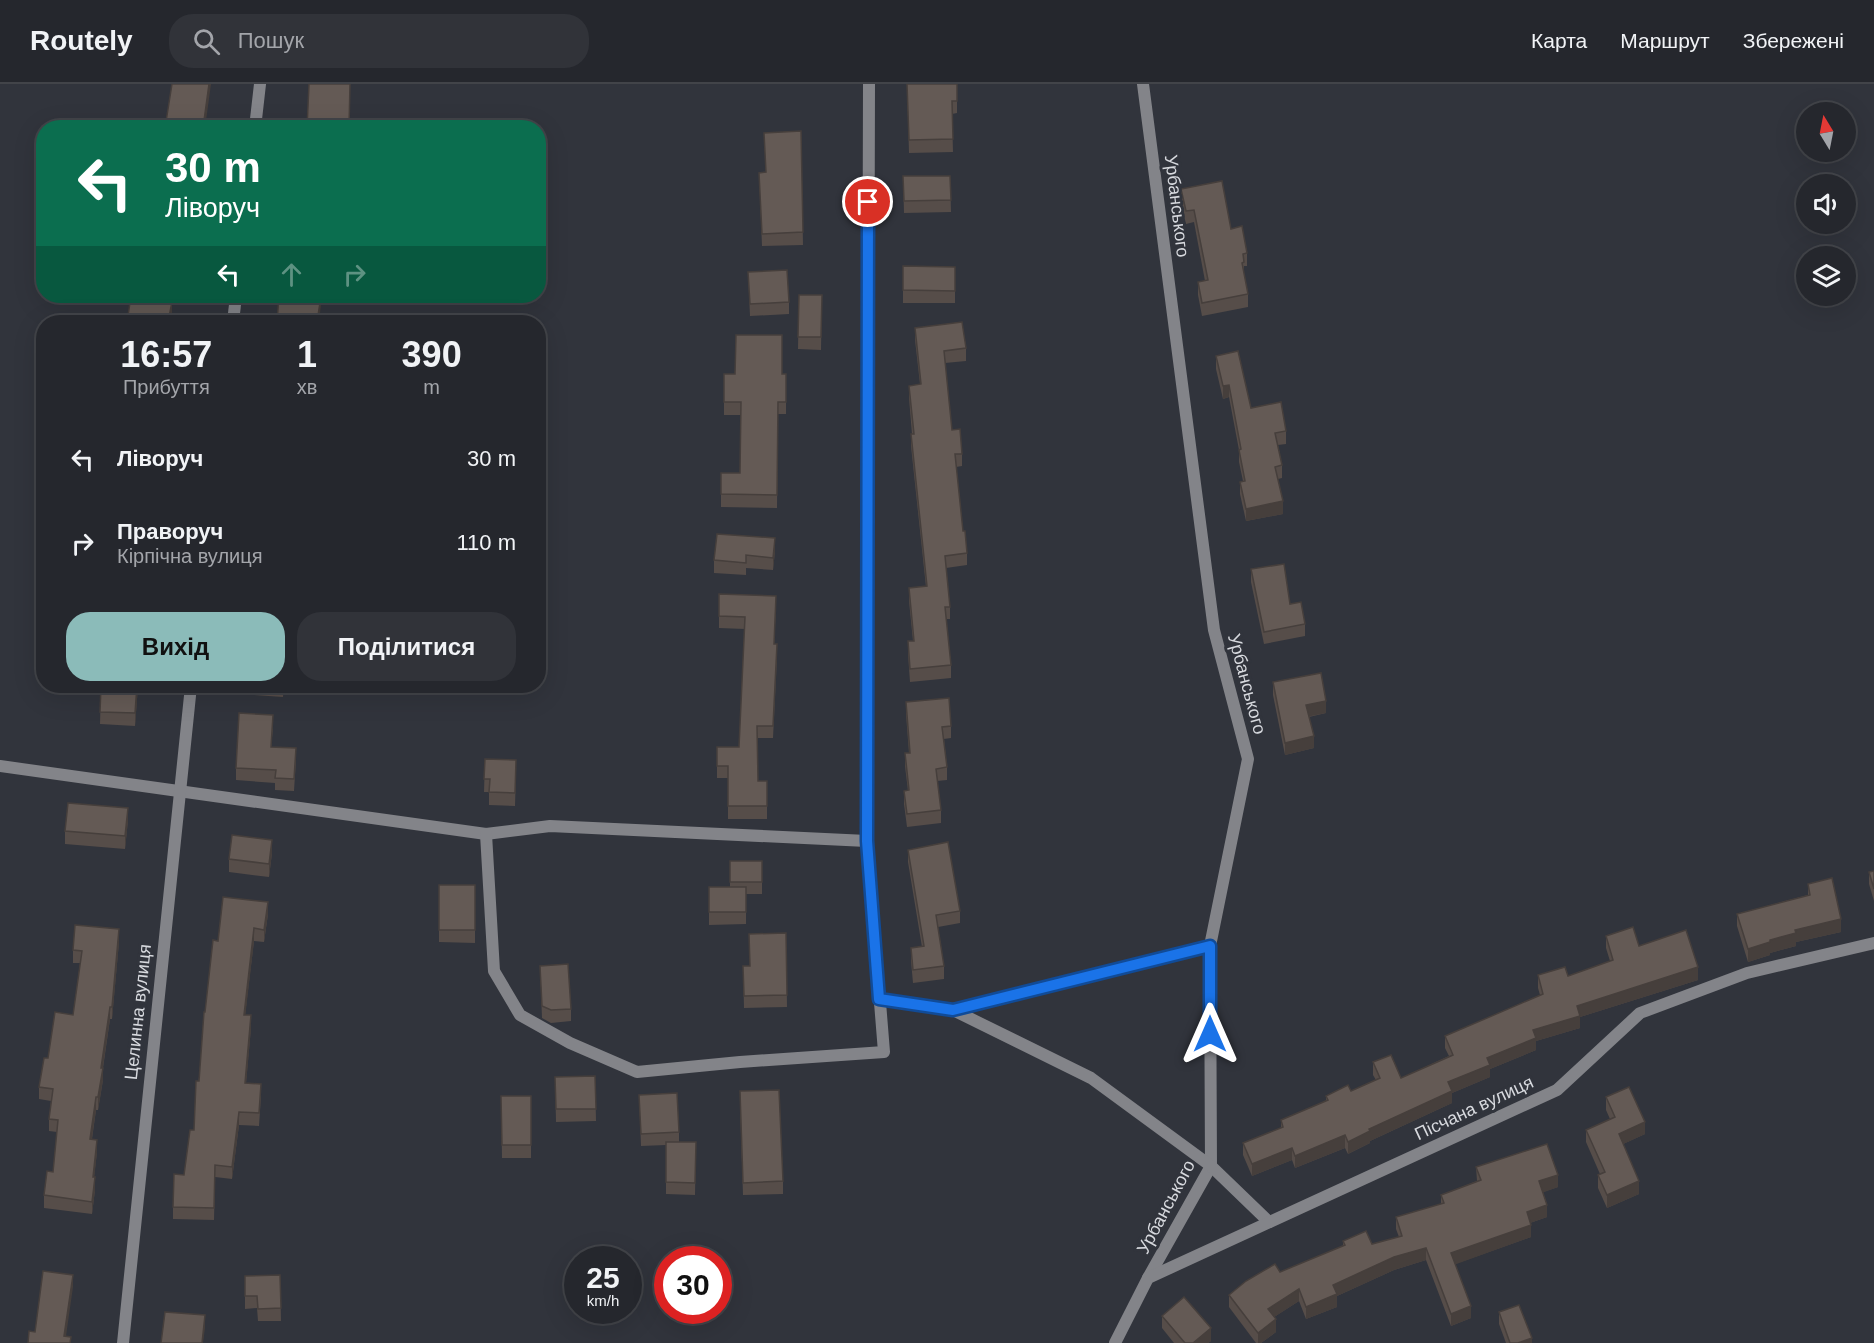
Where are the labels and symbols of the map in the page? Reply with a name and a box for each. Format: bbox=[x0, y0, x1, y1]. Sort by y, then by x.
north arrow bbox=[1796, 102, 1856, 162]
street label: Урбанського bbox=[1161, 154, 1193, 258]
pin bbox=[842, 176, 893, 227]
street label: Урбанського bbox=[1224, 632, 1270, 736]
street label: Целинна вулиця bbox=[121, 943, 155, 1081]
position arrow bbox=[1178, 1002, 1242, 1066]
street label: Пiсчана вулиця bbox=[1412, 1072, 1536, 1144]
street label: Урбанського bbox=[1133, 1157, 1199, 1257]
speed limit sign: 30 bbox=[654, 1246, 732, 1324]

